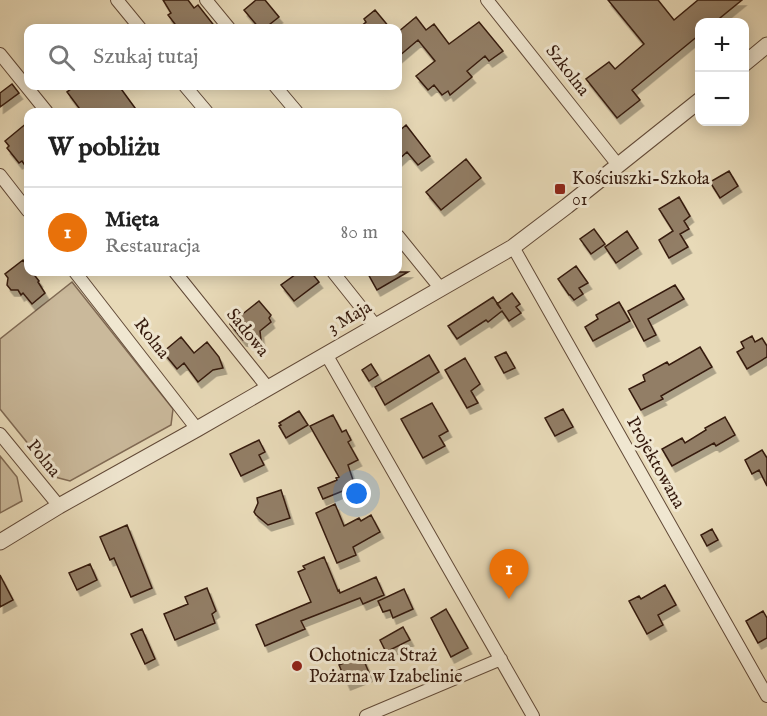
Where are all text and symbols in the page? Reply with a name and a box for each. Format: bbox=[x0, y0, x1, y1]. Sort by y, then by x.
map controls bbox=[695, 18, 749, 126]
button: + bbox=[695, 18, 749, 72]
search box bbox=[24, 24, 402, 90]
icon: search bbox=[45, 41, 78, 74]
street label: Szkolna bbox=[540, 41, 594, 101]
text: Szukaj tutaj bbox=[93, 43, 198, 71]
button: − bbox=[695, 72, 749, 126]
text: W pobliżu bbox=[48, 131, 160, 164]
place label: Kościuszki-Szkoła 01 bbox=[572, 168, 710, 212]
marker: Kościuszki-Szkoła 01 bbox=[553, 182, 567, 196]
text: Mięta bbox=[105, 206, 159, 234]
text: 1 bbox=[64, 220, 71, 245]
text: 80 m bbox=[341, 220, 378, 245]
text: Restauracja bbox=[105, 234, 200, 259]
street label: 3 Maja bbox=[324, 296, 376, 340]
street label: Sadowa bbox=[221, 304, 274, 362]
street label: Rolna bbox=[128, 314, 174, 364]
street label: Projektowana bbox=[620, 413, 690, 513]
street label: Polna bbox=[21, 435, 65, 483]
your location bbox=[342, 479, 371, 508]
pin: 1 bbox=[490, 550, 528, 599]
place label: Ochotnicza Straż Pożarna w Izabelinie bbox=[309, 645, 463, 689]
marker: Ochotnicza Straż Pożarna w Izabelinie bbox=[290, 659, 304, 673]

